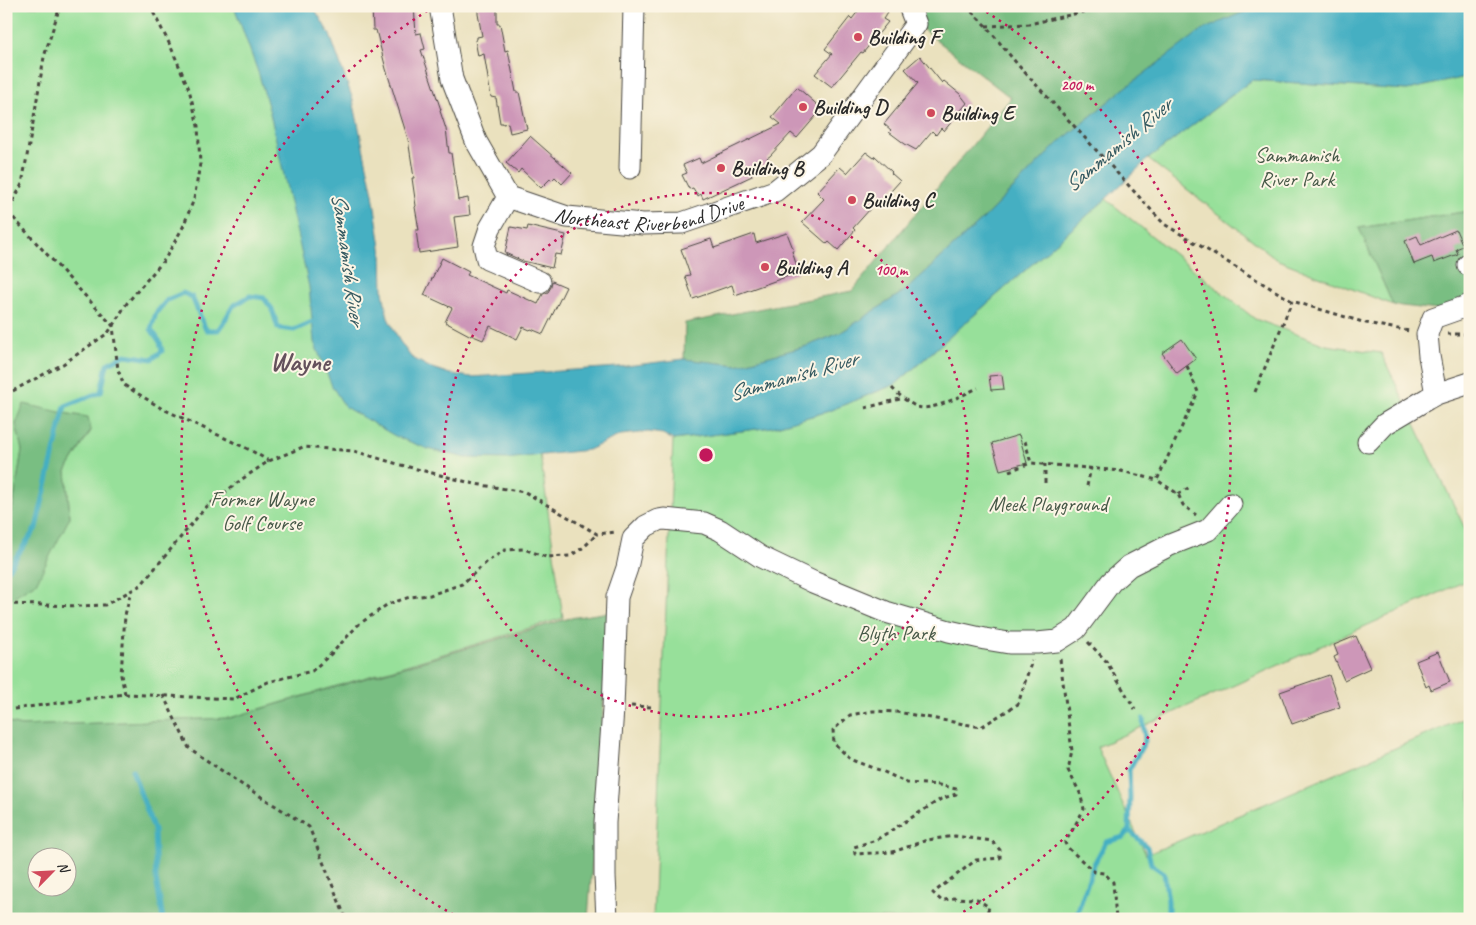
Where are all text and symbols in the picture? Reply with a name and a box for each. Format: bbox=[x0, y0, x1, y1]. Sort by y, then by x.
place label: Building F bbox=[868, 24, 944, 50]
marker: Building F bbox=[852, 31, 864, 43]
text: 200 m bbox=[1061, 76, 1095, 95]
water label: Sammamish River bbox=[1058, 89, 1181, 198]
place label: Building D bbox=[813, 94, 890, 120]
place label: Building E bbox=[941, 100, 1017, 126]
marker: Building D bbox=[797, 101, 809, 113]
marker: Building E bbox=[925, 107, 937, 119]
park label: Sammamish River Park bbox=[1255, 142, 1341, 192]
place label: Building B bbox=[731, 155, 806, 181]
marker: Building B bbox=[715, 162, 727, 174]
place label: Building C bbox=[862, 187, 937, 213]
street label: Northeast Riverbend Drive bbox=[551, 189, 748, 237]
water label: Sammamish River bbox=[325, 192, 372, 330]
marker: Building C bbox=[846, 194, 858, 206]
place label: Building A bbox=[775, 254, 849, 280]
marker: Building A bbox=[759, 261, 771, 273]
text: 100 m bbox=[875, 261, 909, 280]
water label: Sammamish River bbox=[726, 343, 864, 408]
district label: Wayne bbox=[270, 345, 332, 378]
centre of rings bbox=[697, 446, 715, 464]
park label: Former Wayne Golf Course bbox=[210, 486, 316, 536]
park label: Meek Playground bbox=[989, 491, 1111, 517]
park label: Blyth Park bbox=[857, 620, 936, 646]
north arrow bbox=[28, 848, 78, 898]
text: N bbox=[54, 859, 74, 876]

